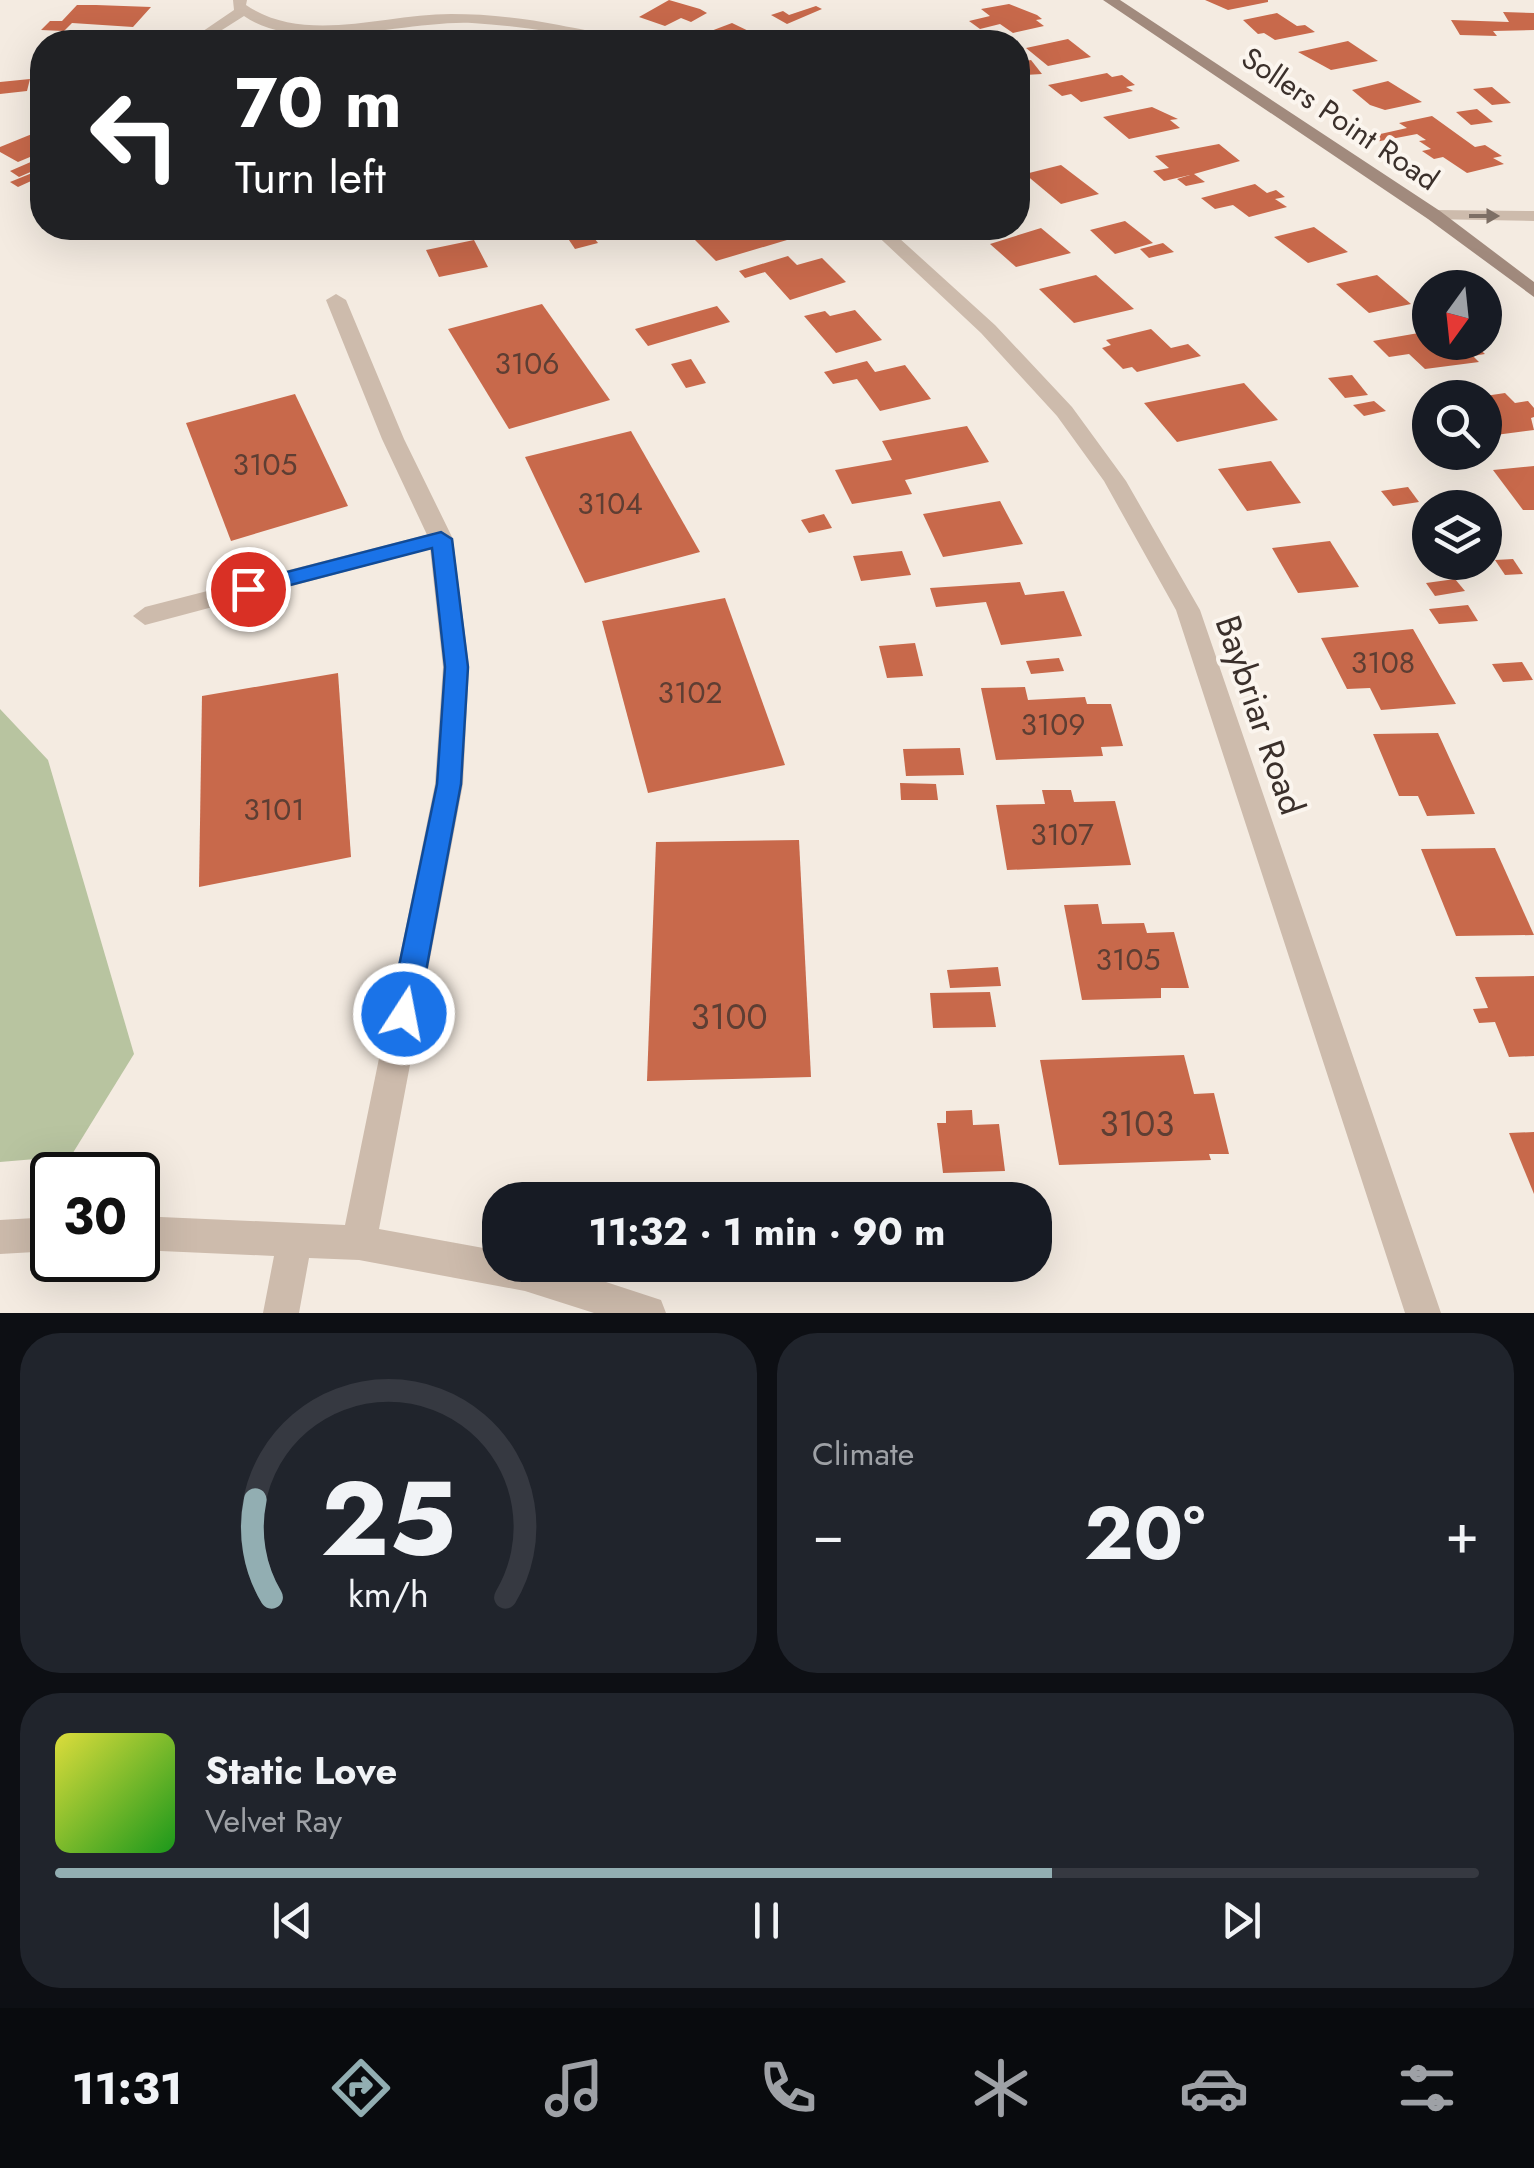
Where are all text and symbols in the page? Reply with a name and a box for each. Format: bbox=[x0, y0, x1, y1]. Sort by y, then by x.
street label: Sollers Point Road bbox=[1233, 36, 1448, 201]
text: 70 m bbox=[235, 52, 402, 153]
icon: left bbox=[70, 70, 200, 200]
text: Turn left bbox=[235, 145, 386, 210]
one-way arrow bbox=[1469, 208, 1501, 224]
north arrow bbox=[1412, 270, 1502, 360]
map controls bbox=[1412, 270, 1502, 580]
house number: 3106 bbox=[494, 342, 560, 385]
button: search bbox=[1412, 380, 1502, 470]
house number: 3105 bbox=[233, 443, 297, 486]
house number: 3104 bbox=[577, 482, 643, 525]
button: layers bbox=[1412, 490, 1502, 580]
pin bbox=[206, 547, 291, 632]
icon: arrive bbox=[221, 562, 276, 617]
street label: Baybriar Road bbox=[1203, 609, 1317, 821]
house number: 3108 bbox=[1351, 641, 1415, 684]
house number: 3102 bbox=[658, 671, 722, 714]
house number: 3109 bbox=[1020, 703, 1086, 746]
house number: 3101 bbox=[243, 788, 305, 831]
house number: 3107 bbox=[1030, 813, 1094, 856]
house number: 3105 bbox=[1096, 938, 1160, 981]
position arrow bbox=[352, 962, 456, 1066]
house number: 3100 bbox=[691, 992, 767, 1042]
house number: 3103 bbox=[1100, 1099, 1174, 1149]
speed limit sign: 30 bbox=[30, 1152, 160, 1282]
text: 11:32 · 1 min · 90 m bbox=[589, 1204, 945, 1259]
text: Climate bbox=[812, 1431, 914, 1477]
text: 25 bbox=[321, 1444, 456, 1594]
text: 20° bbox=[1084, 1479, 1205, 1587]
text: − bbox=[812, 1494, 844, 1574]
text: + bbox=[1445, 1494, 1479, 1574]
text: km/h bbox=[348, 1569, 429, 1620]
text: Static Love bbox=[205, 1743, 397, 1798]
text: Velvet Ray bbox=[205, 1798, 342, 1844]
icon: previous bbox=[265, 1893, 320, 1948]
icon: pause bbox=[739, 1893, 794, 1948]
icon: next bbox=[1214, 1893, 1269, 1948]
icon: directions bbox=[326, 2053, 396, 2123]
icon: music bbox=[539, 2053, 609, 2123]
icon: phone bbox=[753, 2053, 823, 2123]
icon: climate bbox=[966, 2053, 1036, 2123]
icon: car bbox=[1179, 2053, 1249, 2123]
icon: filters bbox=[1392, 2053, 1462, 2123]
text: 11:31 bbox=[72, 2056, 183, 2121]

